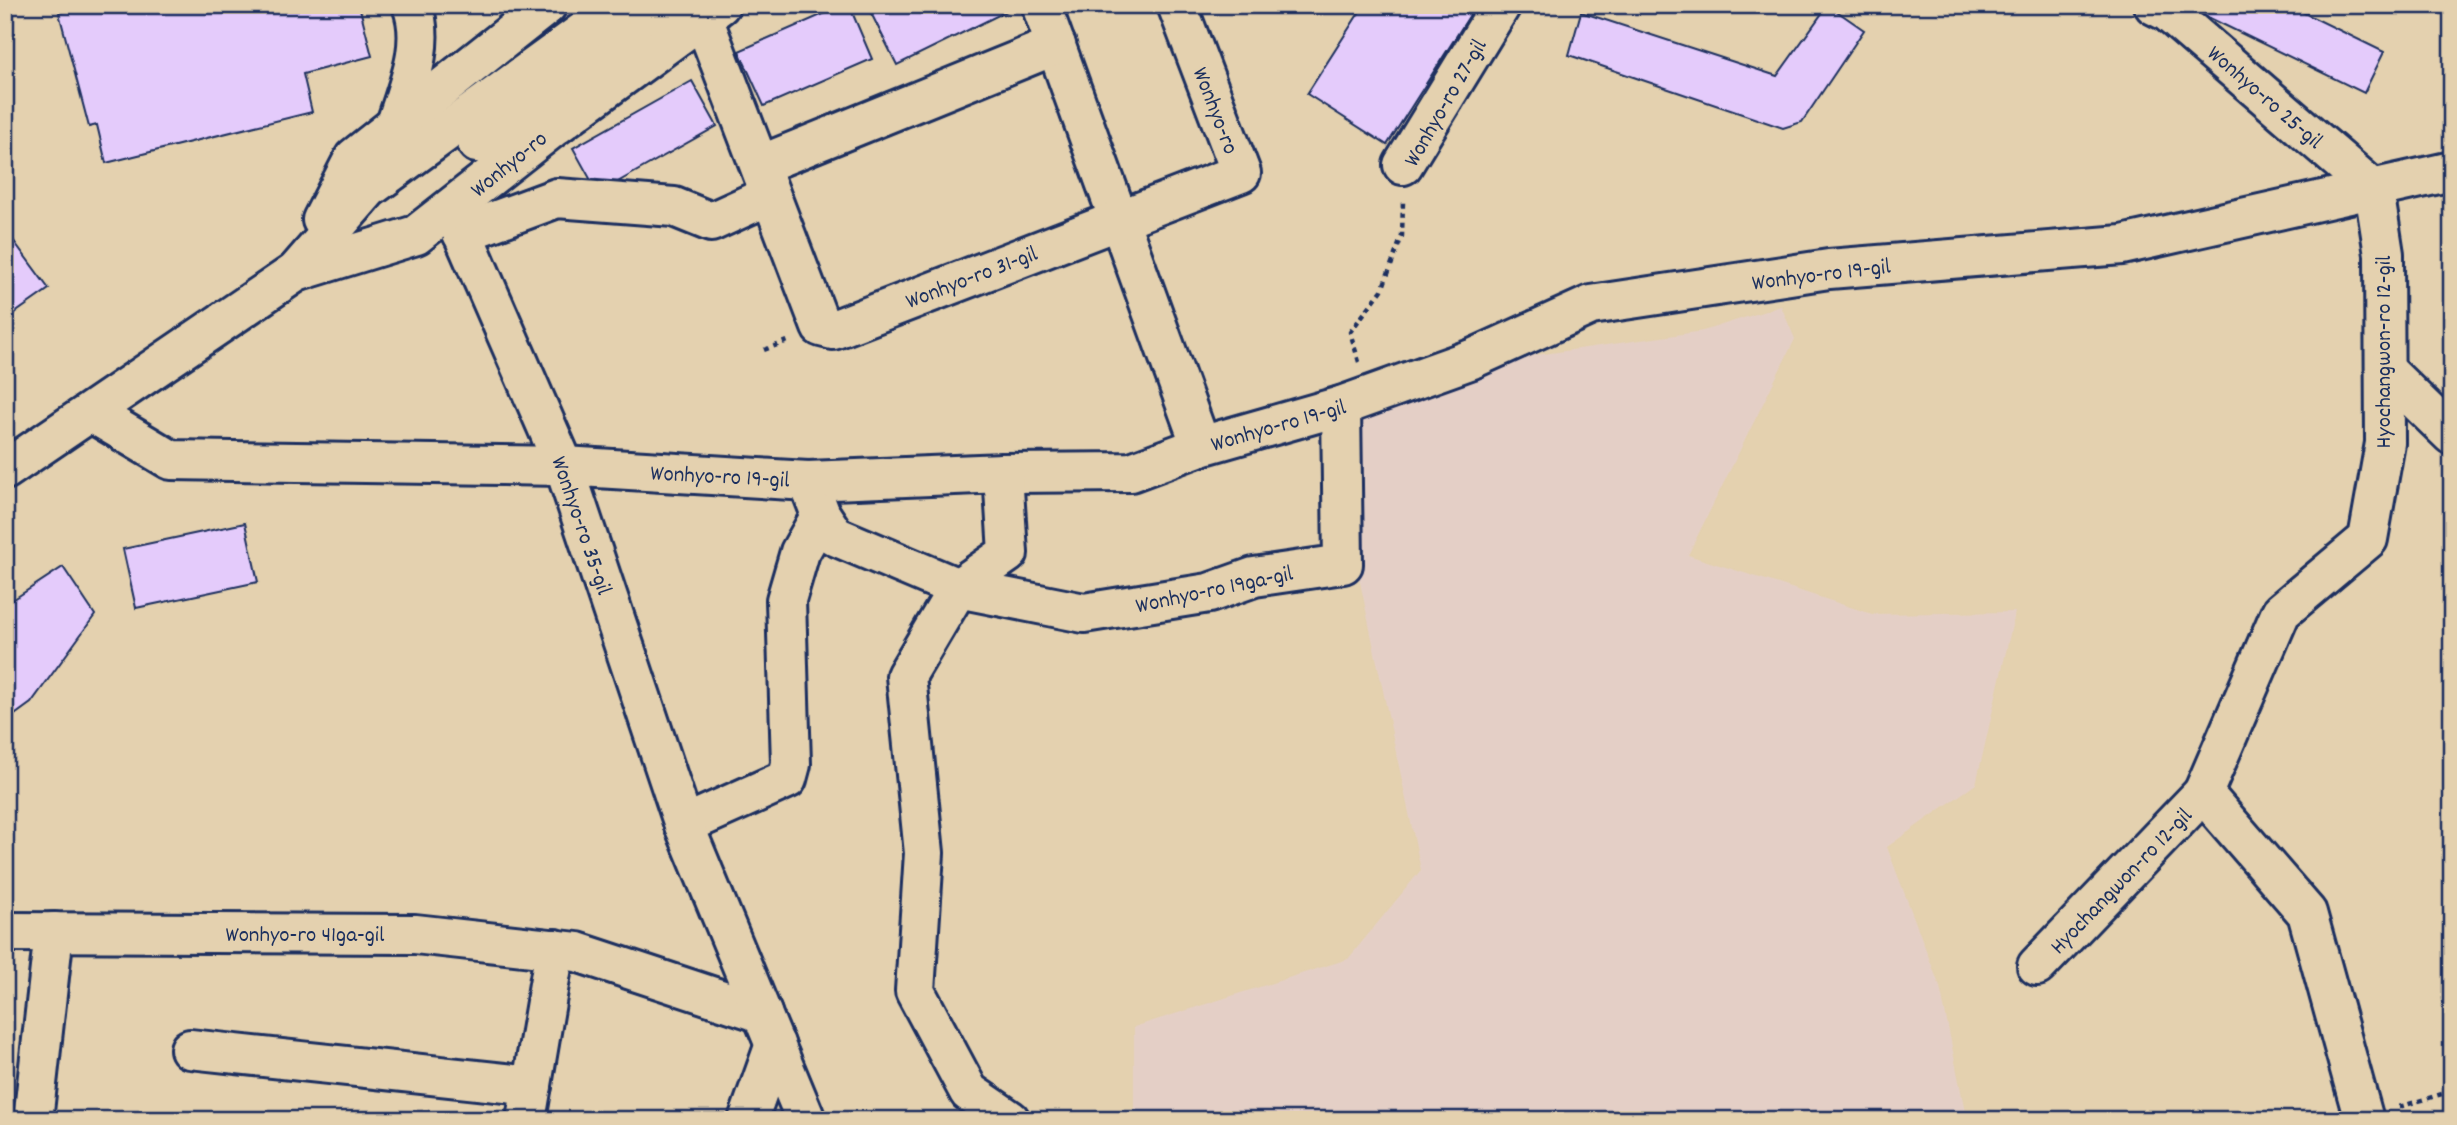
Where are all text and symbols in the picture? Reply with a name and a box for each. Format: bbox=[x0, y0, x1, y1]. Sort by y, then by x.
street label: Wonhyo-ro 27-gil bbox=[1397, 33, 1497, 174]
street label: Wonhyo-ro 25-gil bbox=[2198, 39, 2329, 159]
street label: Wonhyo-ro bbox=[1182, 63, 1245, 160]
street label: Wonhyo-ro bbox=[465, 124, 556, 207]
street label: Wonhyo-ro 31-gil bbox=[901, 239, 1044, 320]
street label: Wonhyo-ro 19-gil bbox=[1750, 252, 1893, 301]
street label: Hyochangwon-ro 12-gil bbox=[2369, 255, 2402, 448]
street label: Wonhyo-ro 19-gil bbox=[1207, 392, 1351, 462]
street label: Wonhyo-ro 35-gil bbox=[541, 452, 619, 600]
street label: Wonhyo-ro 19-gil bbox=[649, 458, 791, 499]
street label: Wonhyo-ro 19ga-gil bbox=[1133, 559, 1297, 624]
street label: Hyochangwon-ro 12-gil bbox=[2044, 801, 2202, 963]
street label: Wonhyo-ro 41ga-gil bbox=[225, 920, 385, 953]

